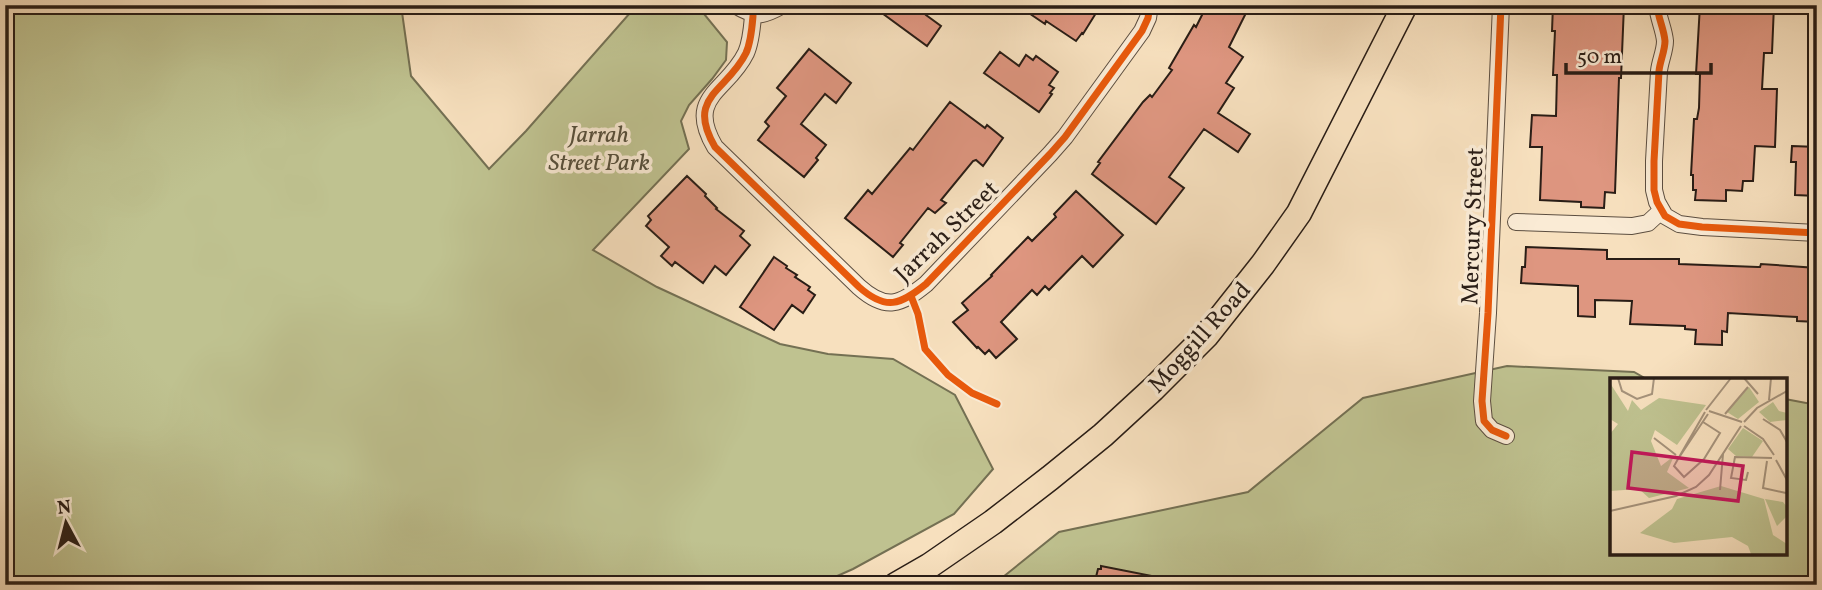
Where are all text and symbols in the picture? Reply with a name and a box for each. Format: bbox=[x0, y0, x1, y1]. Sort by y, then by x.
scale bar bbox=[1566, 32, 1712, 76]
text: 50 m bbox=[1577, 43, 1622, 72]
park label: Jarrah Street Park bbox=[548, 119, 650, 181]
street label: Mercury Street bbox=[1454, 147, 1494, 305]
street label: Jarrah Street bbox=[887, 174, 1007, 291]
street label: Moggill Road bbox=[1141, 275, 1260, 402]
inset map bbox=[1610, 378, 1787, 555]
north arrow bbox=[32, 489, 102, 558]
text: N bbox=[56, 494, 73, 522]

